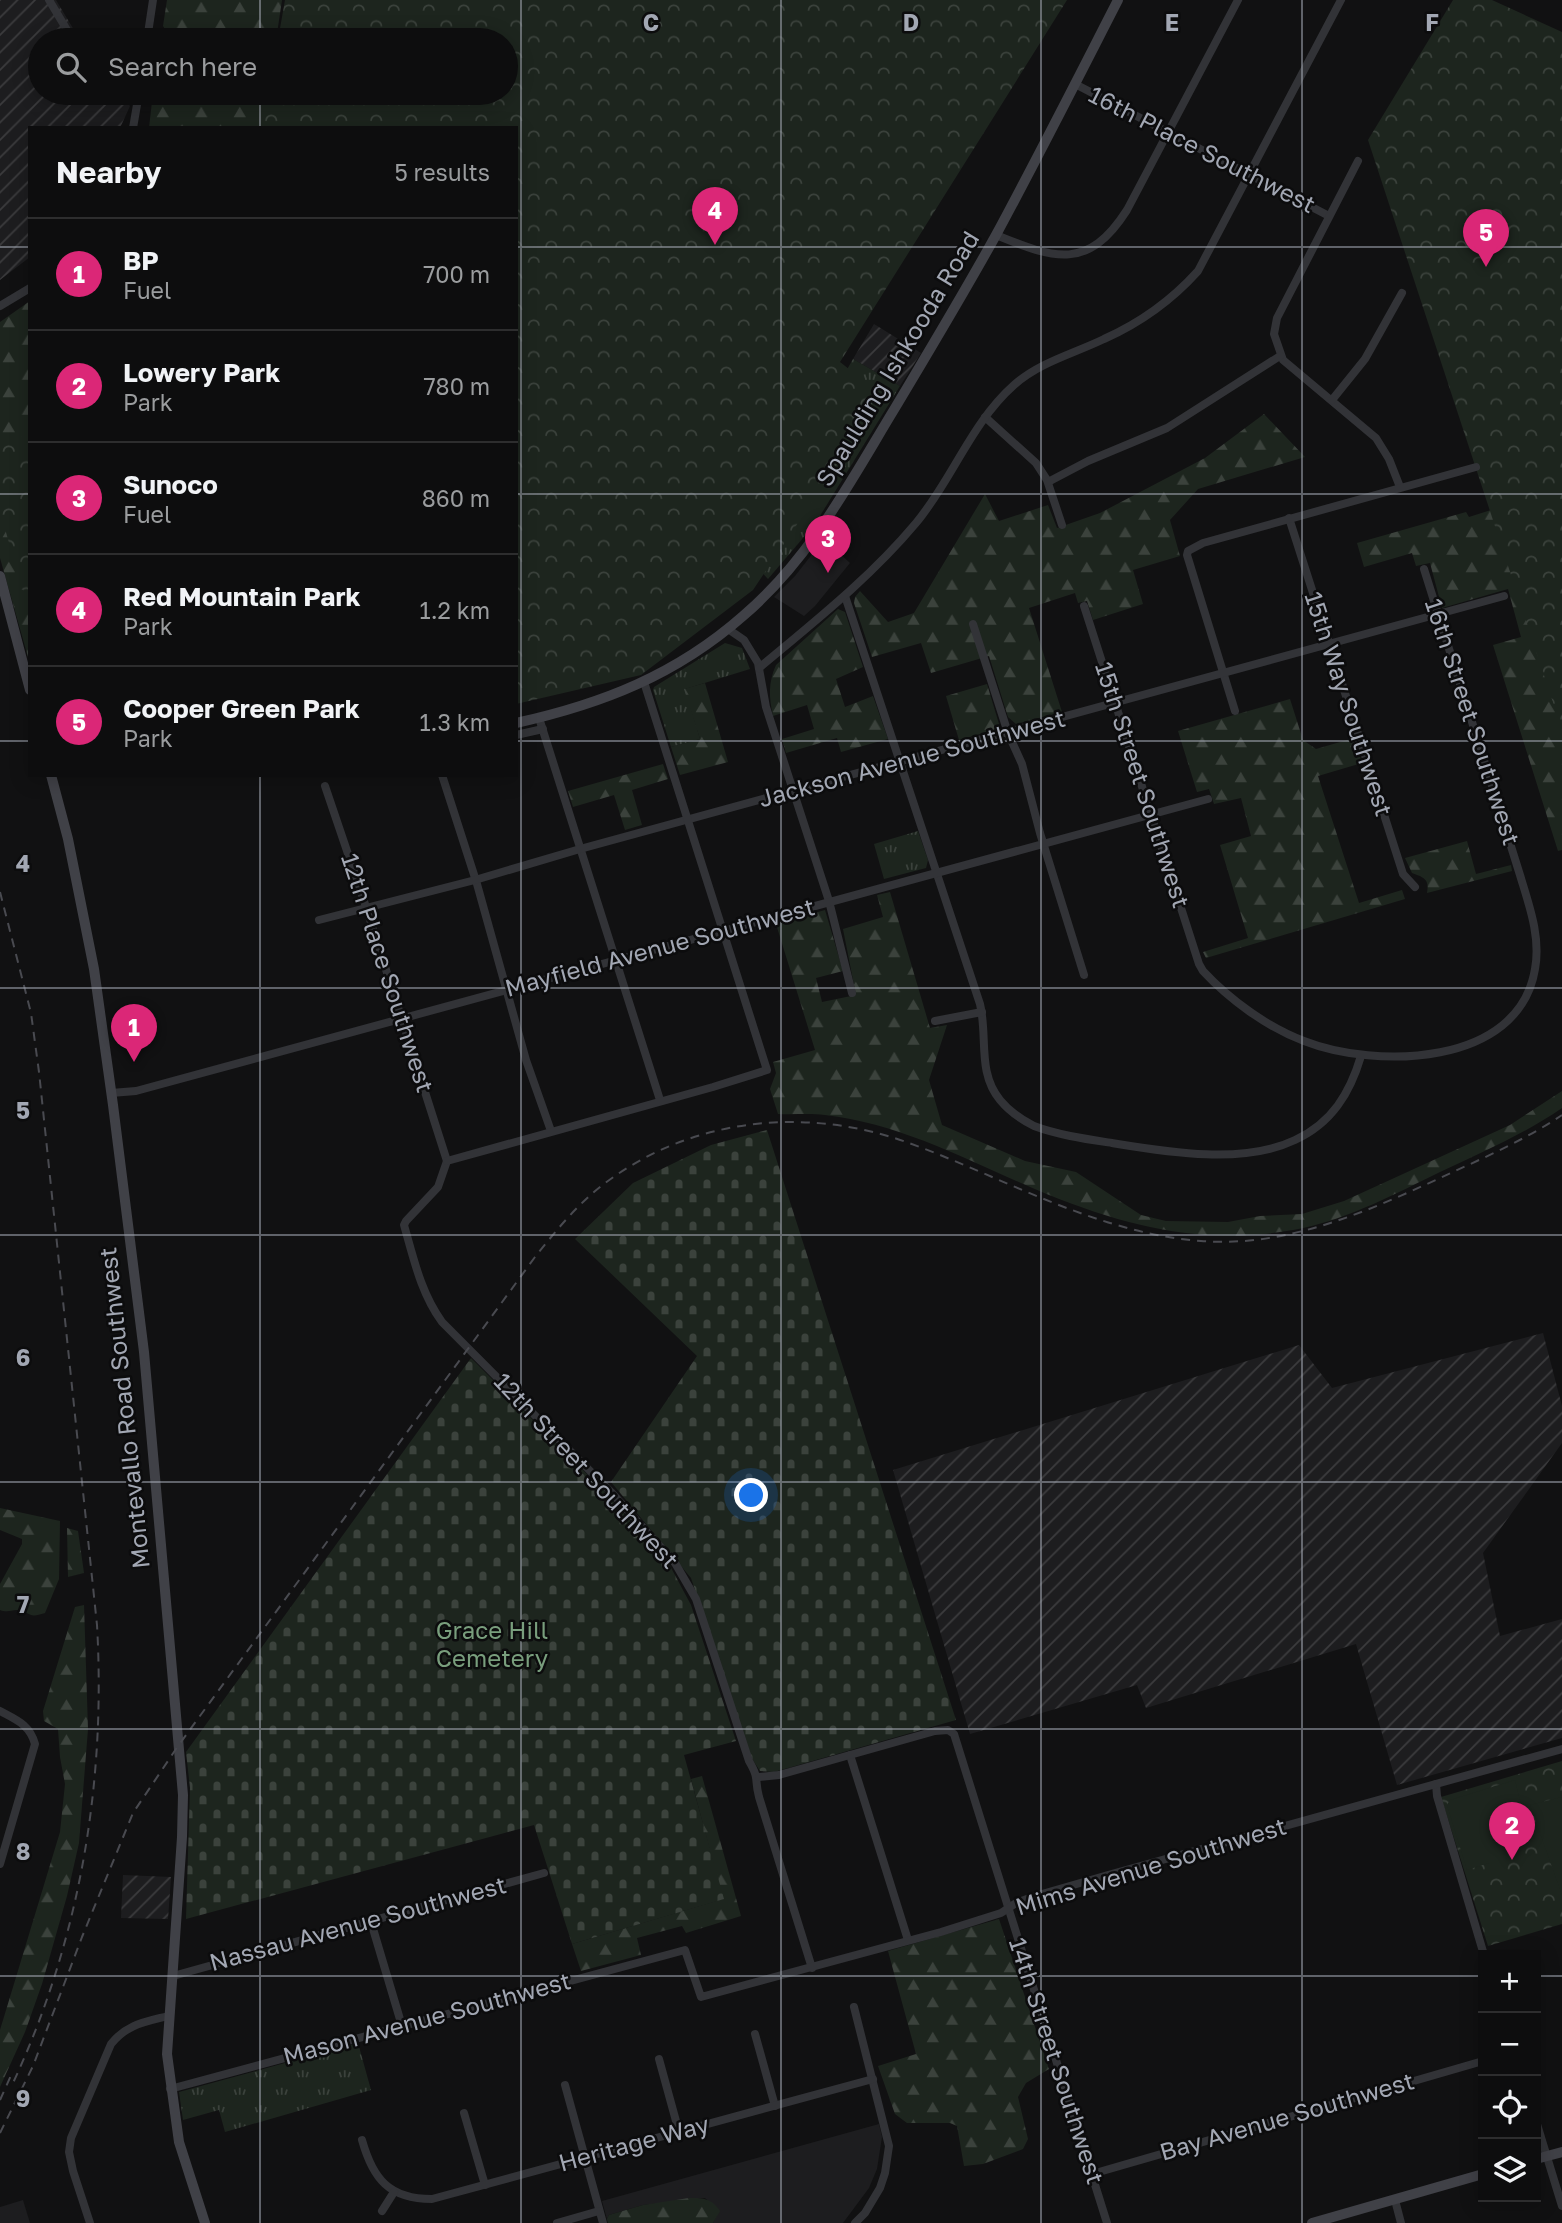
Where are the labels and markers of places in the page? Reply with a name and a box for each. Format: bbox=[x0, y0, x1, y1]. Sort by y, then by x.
pin: 4 bbox=[692, 187, 738, 245]
pin: 5 bbox=[1463, 209, 1509, 267]
pin: 3 bbox=[805, 515, 851, 573]
pin: 1 bbox=[111, 1004, 157, 1062]
pin: 2 bbox=[1489, 1802, 1535, 1860]

